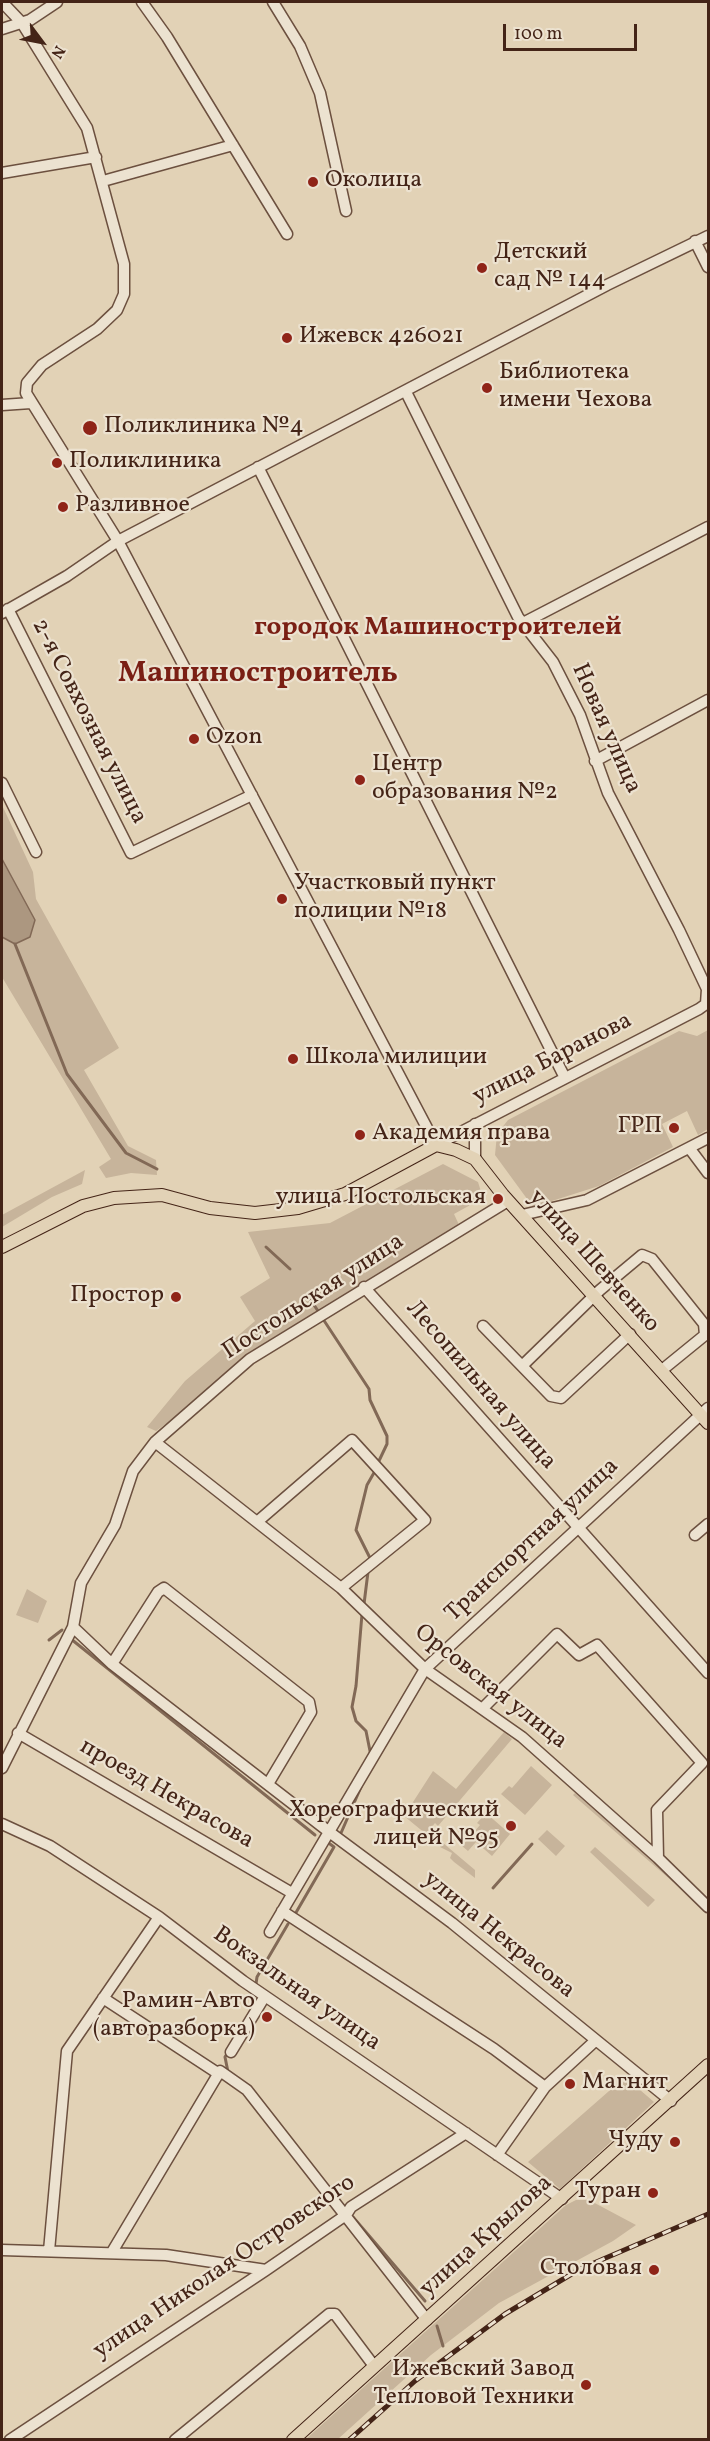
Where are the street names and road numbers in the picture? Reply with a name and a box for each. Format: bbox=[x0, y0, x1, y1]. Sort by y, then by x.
street label: 2-я Совхозная улица bbox=[24, 615, 152, 829]
street label: Новая улица bbox=[564, 660, 646, 798]
street label: улица Баранова bbox=[469, 1007, 637, 1113]
street label: улица Шевченко bbox=[521, 1184, 665, 1340]
street label: Постольская улица bbox=[218, 1229, 410, 1367]
street label: Лесопильная улица bbox=[399, 1295, 561, 1477]
street label: Транспортная улица bbox=[440, 1453, 626, 1629]
street label: Орсовская улица bbox=[408, 1619, 572, 1757]
street label: проезд Некрасова bbox=[74, 1733, 258, 1857]
street label: улица Некрасова bbox=[416, 1866, 580, 2006]
street label: Вокзальная улица bbox=[207, 1921, 385, 2059]
street label: улица Николая Островского bbox=[88, 2169, 362, 2367]
street label: улица Крылова bbox=[415, 2170, 559, 2304]

